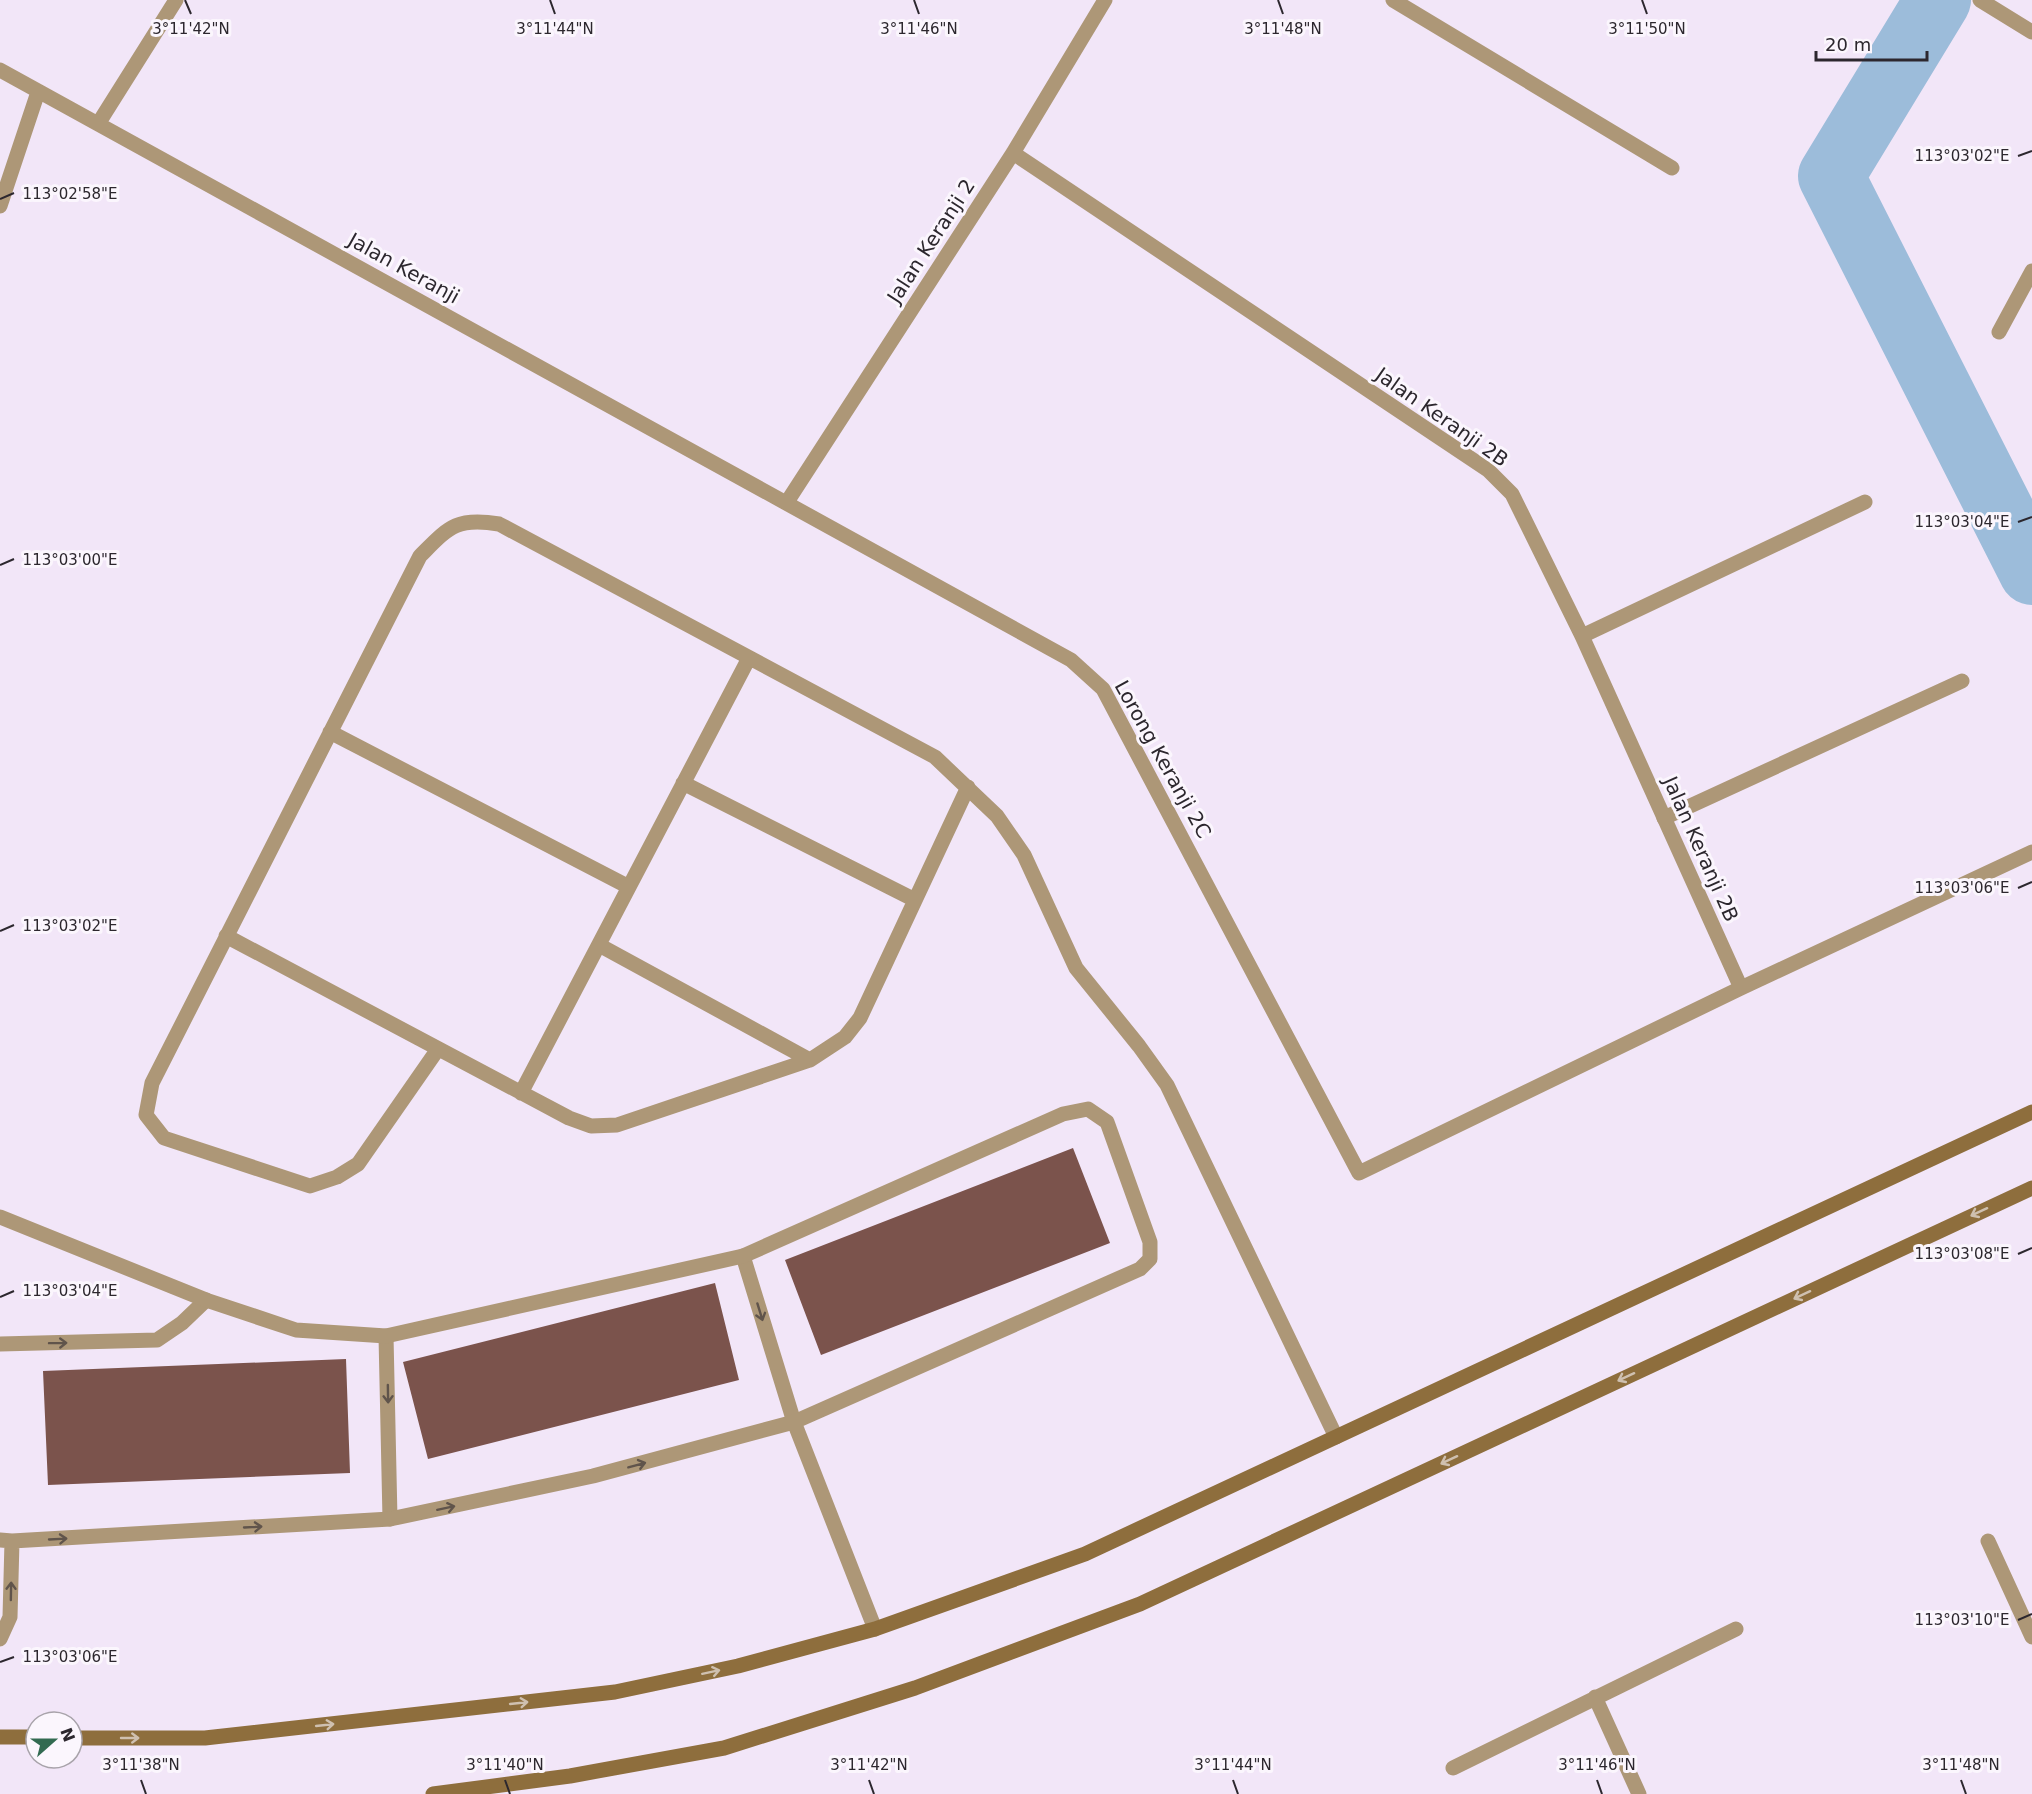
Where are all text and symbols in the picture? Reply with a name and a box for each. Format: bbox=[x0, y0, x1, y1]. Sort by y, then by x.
text: 3°11'42"N bbox=[152, 20, 230, 38]
text: 3°11'44"N bbox=[516, 20, 594, 38]
text: 3°11'46"N bbox=[880, 20, 958, 38]
text: 3°11'48"N bbox=[1244, 20, 1322, 38]
text: 3°11'50"N bbox=[1608, 20, 1686, 38]
scale bar bbox=[1816, 24, 1927, 62]
text: 20 m bbox=[1825, 34, 1871, 55]
text: 113°03'02"E bbox=[1915, 147, 2009, 165]
street label: Jalan Keranji 2 bbox=[881, 175, 980, 309]
text: 113°02'58"E bbox=[23, 185, 117, 203]
street label: Jalan Keranji bbox=[342, 227, 464, 308]
street label: Jalan Keranji 2B bbox=[1369, 361, 1513, 472]
text: 113°03'04"E bbox=[1915, 513, 2009, 531]
text: 113°03'00"E bbox=[23, 551, 117, 569]
street label: Lorong Keranji 2C bbox=[1110, 676, 1216, 842]
street label: Jalan Keranji 2B bbox=[1657, 771, 1744, 925]
text: 113°03'06"E bbox=[1915, 879, 2009, 897]
text: 113°03'02"E bbox=[23, 917, 117, 935]
one-way arrow bbox=[1970, 1207, 1988, 1219]
text: 113°03'08"E bbox=[1915, 1245, 2009, 1263]
text: 113°03'04"E bbox=[23, 1282, 117, 1300]
one-way arrow bbox=[1794, 1289, 1812, 1301]
one-way arrow bbox=[755, 1302, 766, 1321]
one-way arrow bbox=[48, 1337, 68, 1348]
one-way arrow bbox=[1617, 1372, 1635, 1384]
one-way arrow bbox=[382, 1384, 393, 1404]
one-way arrow bbox=[1440, 1454, 1458, 1466]
one-way arrow bbox=[627, 1458, 646, 1470]
one-way arrow bbox=[437, 1501, 456, 1513]
one-way arrow bbox=[242, 1522, 262, 1533]
one-way arrow bbox=[48, 1533, 68, 1544]
one-way arrow bbox=[5, 1582, 17, 1602]
text: 113°03'10"E bbox=[1915, 1611, 2009, 1629]
text: 113°03'06"E bbox=[23, 1648, 117, 1666]
one-way arrow bbox=[701, 1665, 720, 1677]
one-way arrow bbox=[508, 1697, 528, 1708]
north arrow bbox=[24, 1710, 84, 1770]
one-way arrow bbox=[314, 1719, 334, 1730]
text: N bbox=[56, 1725, 79, 1744]
one-way arrow bbox=[120, 1732, 140, 1744]
text: 3°11'38"N bbox=[102, 1756, 180, 1774]
text: 3°11'40"N bbox=[466, 1756, 544, 1774]
text: 3°11'42"N bbox=[830, 1756, 908, 1774]
text: 3°11'44"N bbox=[1194, 1756, 1272, 1774]
text: 3°11'46"N bbox=[1558, 1756, 1636, 1774]
text: 3°11'48"N bbox=[1922, 1756, 2000, 1774]

